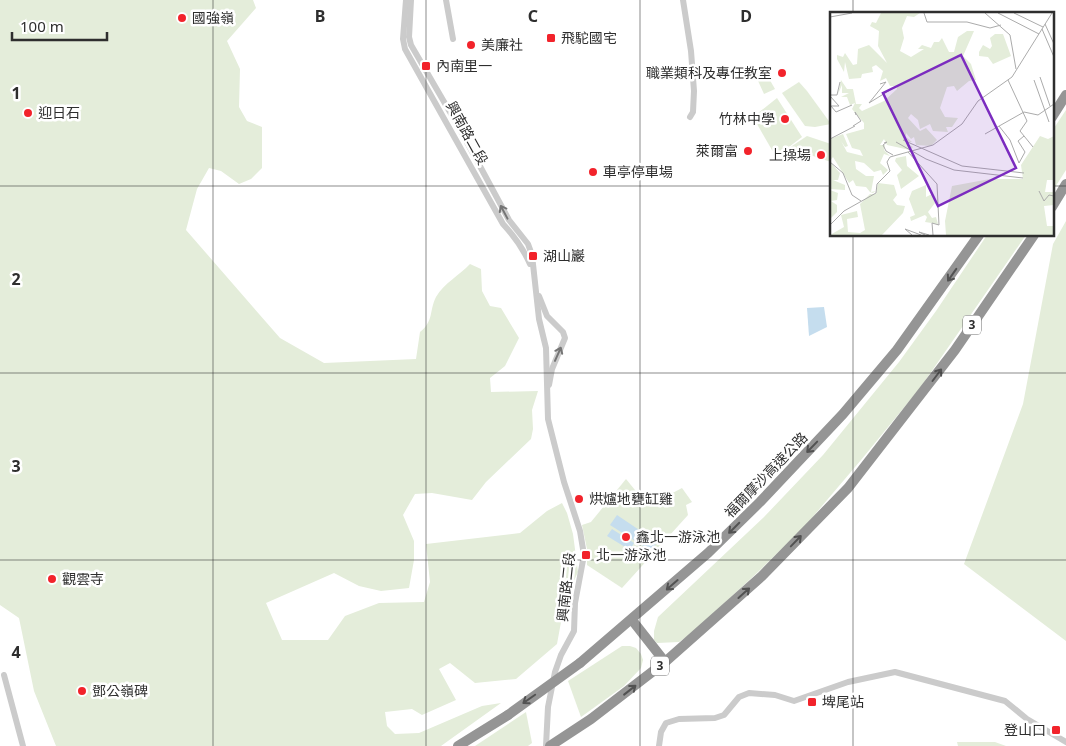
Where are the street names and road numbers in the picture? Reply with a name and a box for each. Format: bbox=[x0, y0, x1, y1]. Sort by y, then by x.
street label: 興南路二段 bbox=[442, 98, 493, 168]
road number: 3 bbox=[963, 316, 981, 334]
street label: 福爾摩沙高速公路 bbox=[720, 428, 811, 522]
street label: 興南路二段 bbox=[552, 551, 579, 623]
road number: 3 bbox=[651, 656, 669, 676]

